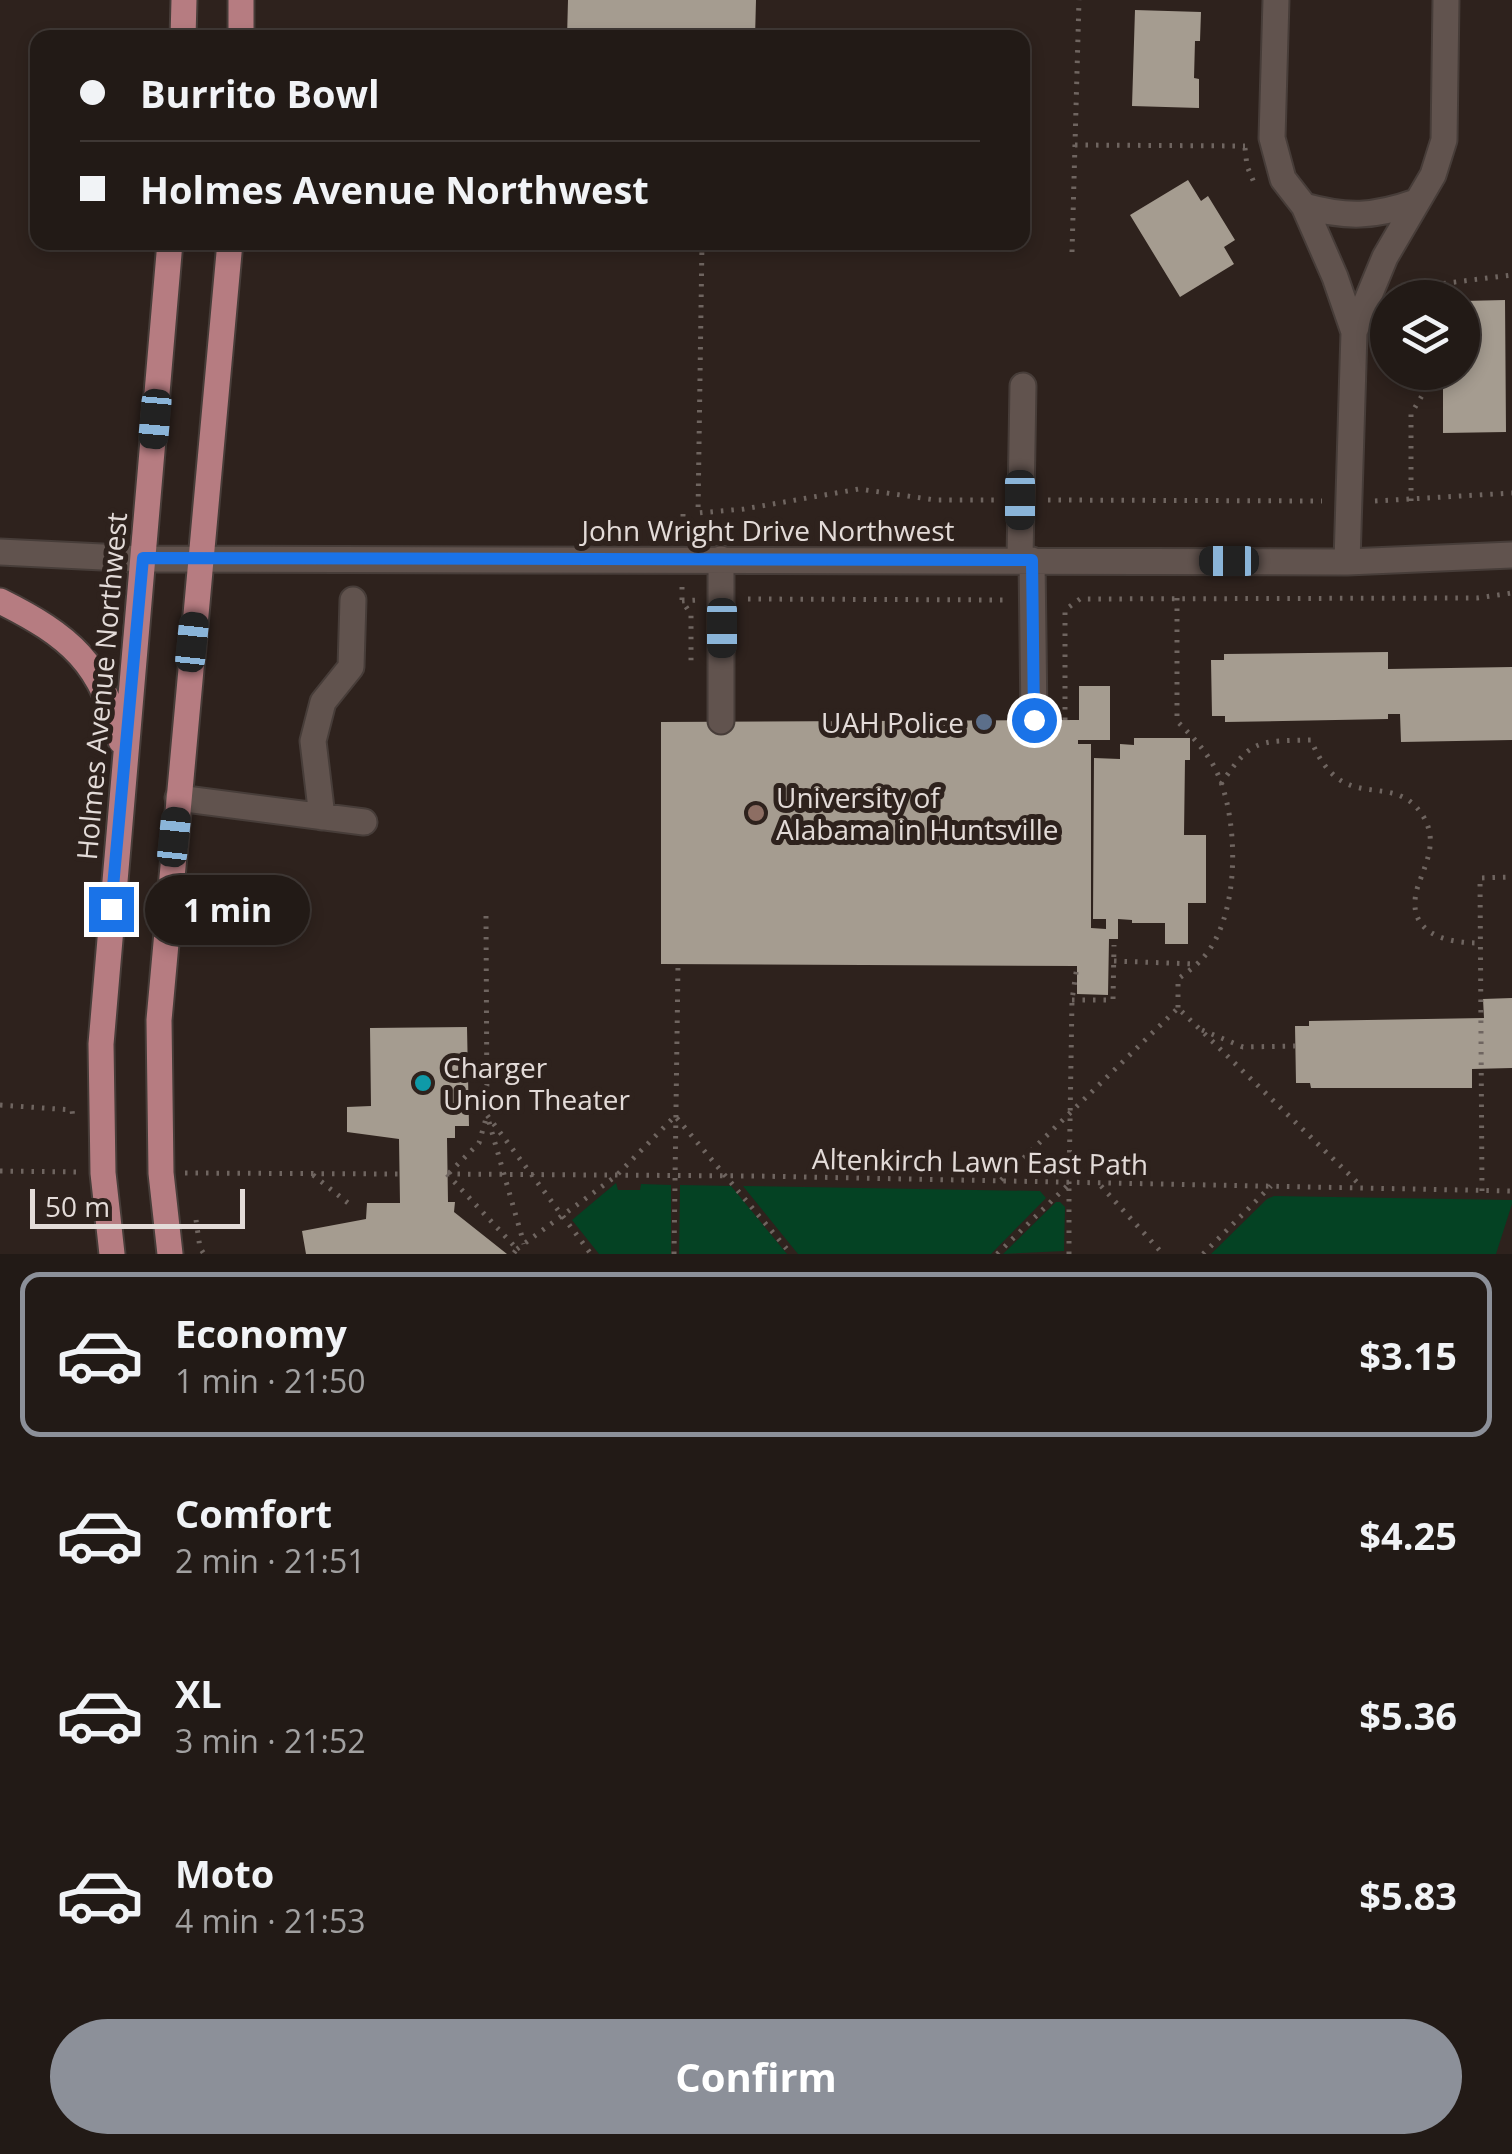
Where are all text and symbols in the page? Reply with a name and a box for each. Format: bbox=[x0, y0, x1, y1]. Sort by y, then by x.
text: Burrito Bowl bbox=[140, 67, 380, 119]
text: Holmes Avenue Northwest bbox=[140, 163, 649, 215]
map controls bbox=[1370, 280, 1480, 390]
button: layers bbox=[1370, 280, 1480, 390]
car bbox=[137, 388, 173, 450]
car bbox=[1005, 470, 1035, 530]
street label: Holmes Avenue Northwest bbox=[67, 511, 135, 861]
street label: John Wright Drive Northwest bbox=[578, 511, 955, 549]
car bbox=[1199, 546, 1259, 576]
car bbox=[707, 598, 737, 658]
car bbox=[174, 611, 210, 673]
route start bbox=[1012, 698, 1057, 743]
place label: UAH Police bbox=[821, 703, 964, 741]
marker: UAH Police bbox=[973, 711, 995, 733]
place label: University of Alabama in Huntsville bbox=[776, 778, 1059, 848]
marker: University of Alabama in Huntsville bbox=[745, 802, 767, 824]
car bbox=[156, 806, 192, 868]
callout: 1 min bbox=[146, 874, 311, 944]
route end bbox=[89, 887, 134, 932]
text: 1 min bbox=[183, 888, 272, 931]
place label: Charger Union Theater bbox=[443, 1048, 631, 1118]
marker: Charger Union Theater bbox=[412, 1072, 434, 1094]
street label: Altenkirch Lawn East Path bbox=[812, 1139, 1148, 1183]
scale bar bbox=[30, 1184, 245, 1228]
text: 50 m bbox=[45, 1187, 110, 1225]
text: Economy bbox=[175, 1307, 347, 1359]
icon: car bbox=[55, 1310, 145, 1400]
text: $3.15 bbox=[1359, 1329, 1457, 1381]
text: 1 min · 21:50 bbox=[175, 1359, 366, 1402]
text: Comfort bbox=[175, 1487, 332, 1539]
icon: car bbox=[55, 1490, 145, 1580]
text: $4.25 bbox=[1359, 1509, 1457, 1561]
text: 2 min · 21:51 bbox=[175, 1539, 366, 1582]
text: XL bbox=[175, 1667, 222, 1719]
icon: car bbox=[55, 1670, 145, 1760]
text: $5.36 bbox=[1359, 1689, 1457, 1741]
text: 3 min · 21:52 bbox=[175, 1719, 366, 1762]
text: Moto bbox=[175, 1847, 274, 1899]
icon: car bbox=[55, 1850, 145, 1940]
text: $5.83 bbox=[1359, 1869, 1457, 1921]
text: 4 min · 21:53 bbox=[175, 1899, 366, 1942]
button: Confirm bbox=[50, 2019, 1462, 2134]

